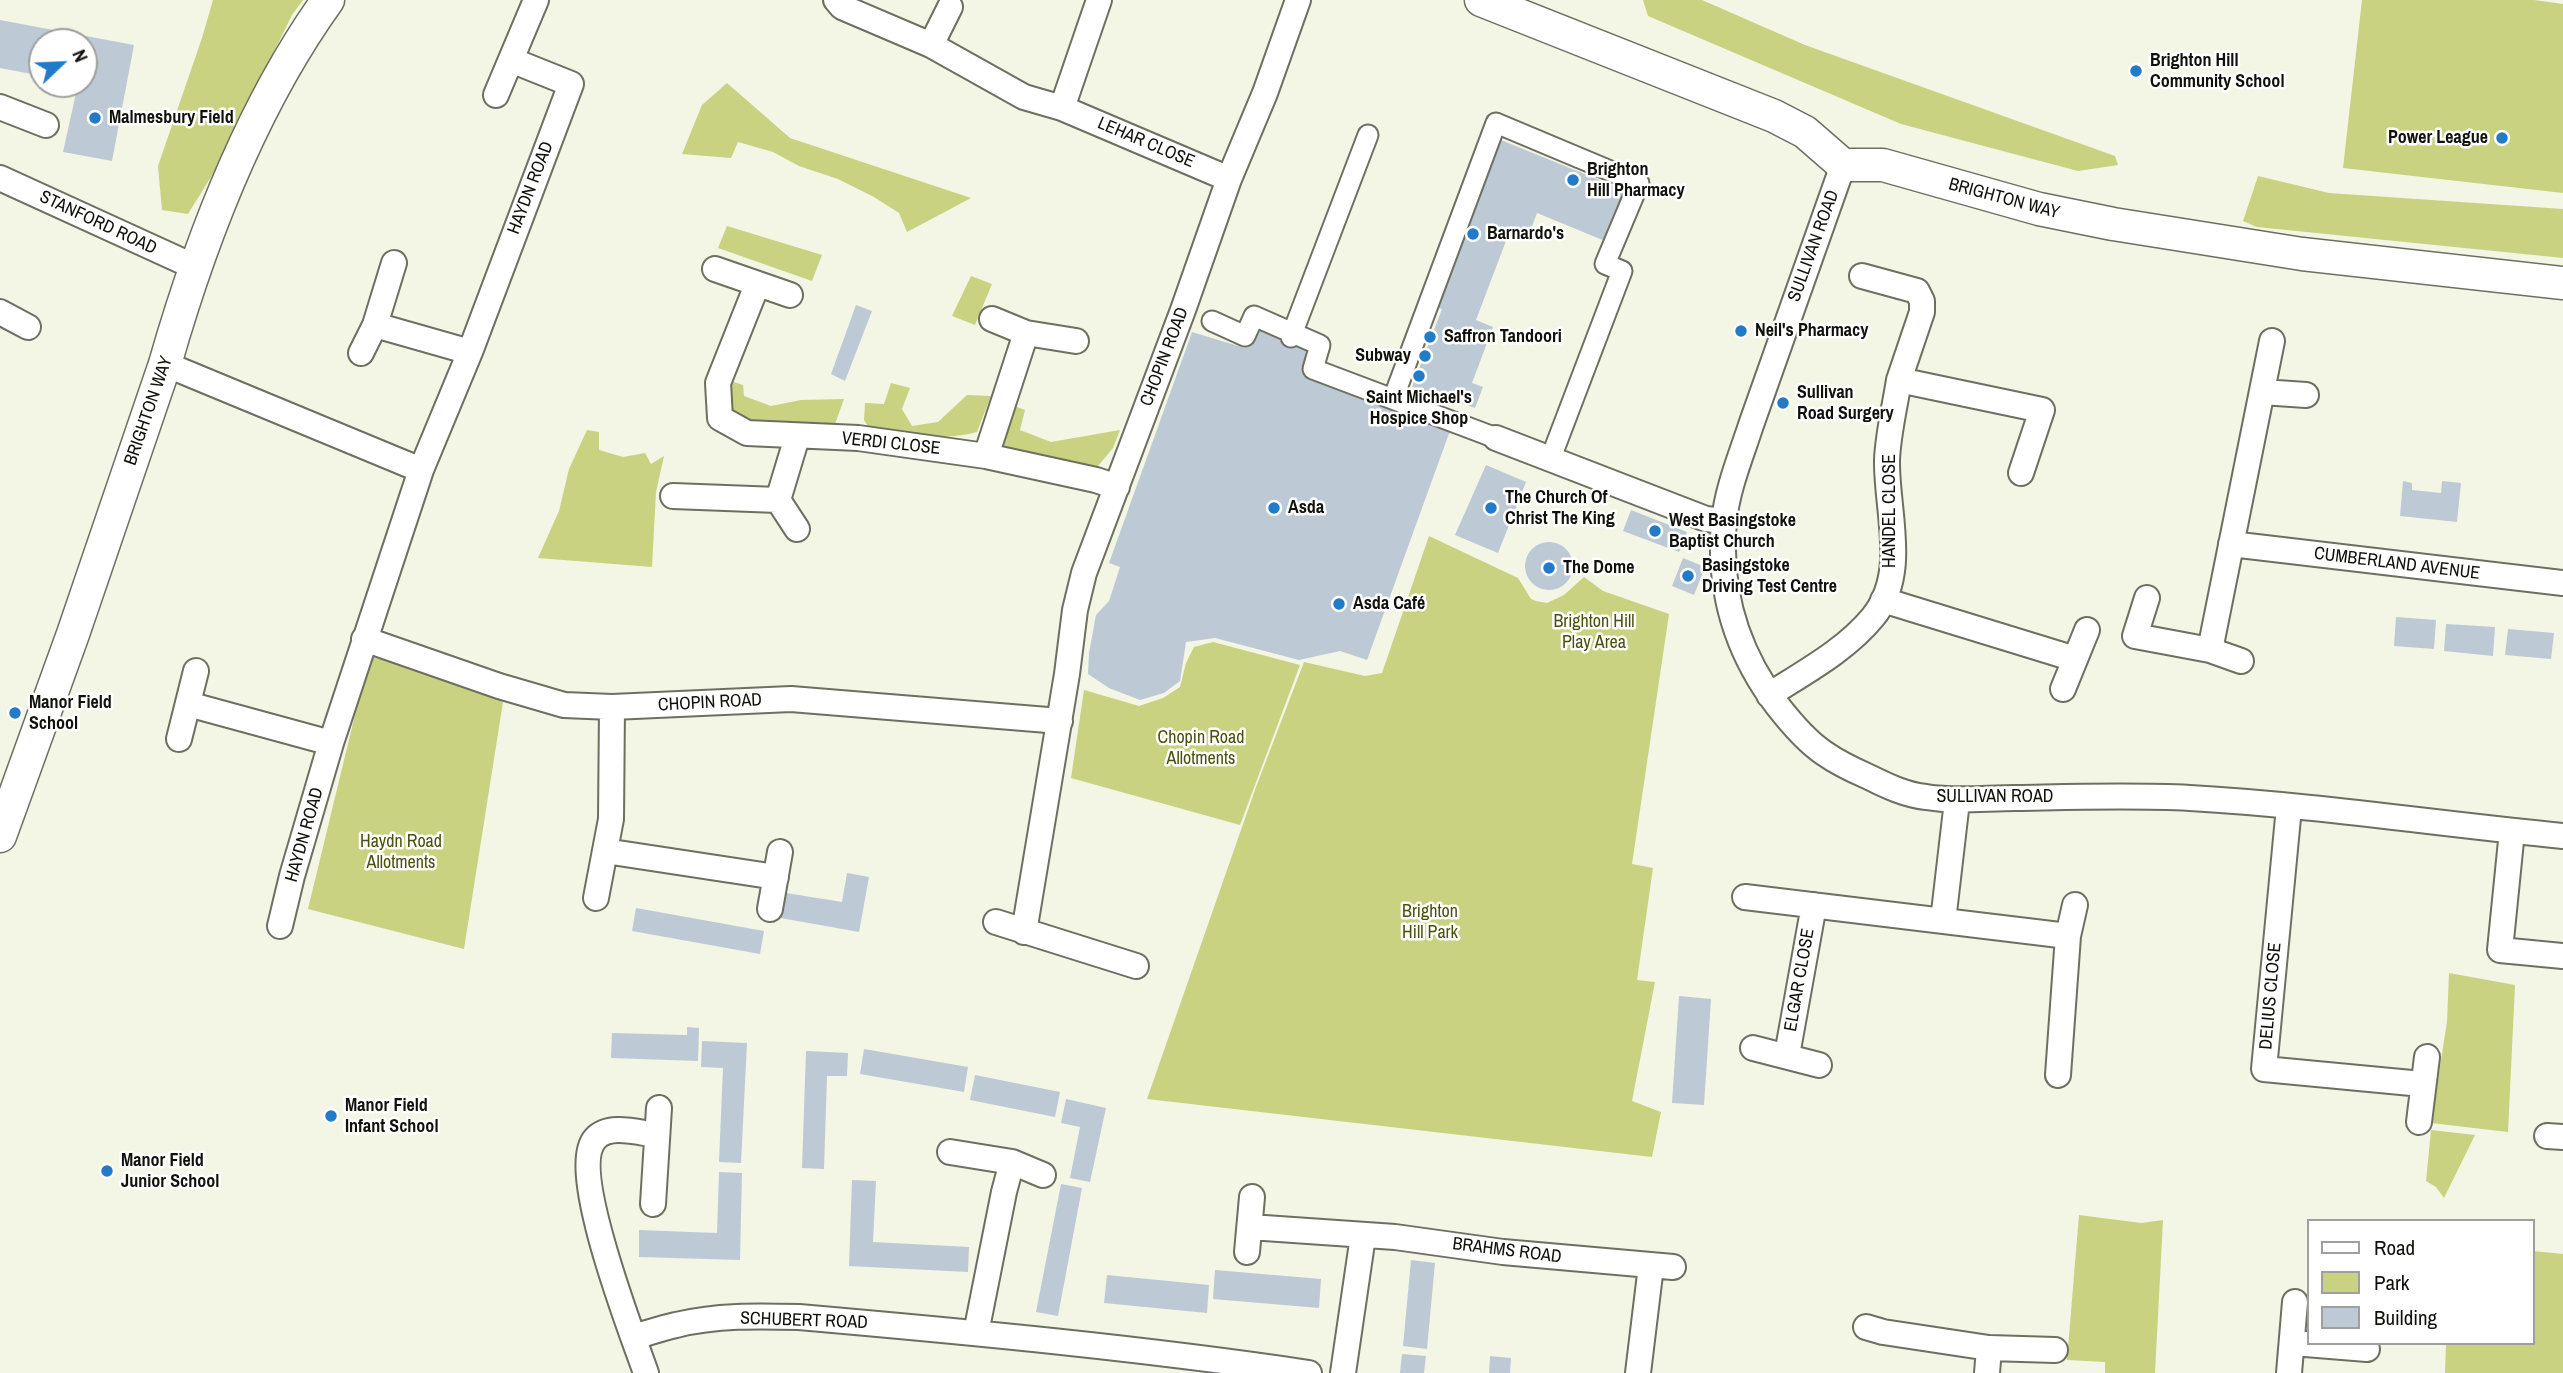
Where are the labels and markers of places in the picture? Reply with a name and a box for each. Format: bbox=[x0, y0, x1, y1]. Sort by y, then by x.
place label: Brighton Hill Community School bbox=[2150, 50, 2284, 92]
marker: Brighton Hill Community School bbox=[2128, 63, 2144, 79]
place label: Malmesbury Field bbox=[109, 107, 234, 129]
marker: Malmesbury Field bbox=[87, 110, 103, 126]
place label: Power League bbox=[2388, 127, 2488, 149]
marker: Power League bbox=[2494, 130, 2510, 146]
place label: Brighton Hill Pharmacy bbox=[1587, 159, 1685, 202]
marker: Brighton Hill Pharmacy bbox=[1565, 172, 1581, 188]
place label: Barnardo's bbox=[1487, 223, 1564, 245]
marker: Barnardo's bbox=[1465, 226, 1481, 242]
place label: Neil's Pharmacy bbox=[1755, 320, 1868, 342]
marker: Neil's Pharmacy bbox=[1733, 323, 1749, 339]
place label: Saffron Tandoori bbox=[1444, 326, 1562, 348]
marker: Saffron Tandoori bbox=[1422, 329, 1438, 345]
place label: Subway bbox=[1355, 345, 1411, 367]
marker: Subway bbox=[1417, 348, 1433, 364]
marker: Saint Michael's Hospice Shop bbox=[1411, 368, 1427, 384]
place label: Sullivan Road Surgery bbox=[1797, 382, 1894, 424]
place label: Saint Michael's Hospice Shop bbox=[1366, 387, 1472, 430]
marker: Sullivan Road Surgery bbox=[1775, 395, 1791, 411]
place label: The Church Of Christ The King bbox=[1505, 487, 1615, 530]
place label: Asda bbox=[1288, 497, 1324, 519]
marker: Asda bbox=[1266, 500, 1282, 516]
marker: The Church Of Christ The King bbox=[1483, 500, 1499, 516]
place label: West Basingstoke Baptist Church bbox=[1669, 510, 1796, 552]
marker: West Basingstoke Baptist Church bbox=[1647, 523, 1663, 539]
place label: Basingstoke Driving Test Centre bbox=[1702, 555, 1837, 598]
place label: The Dome bbox=[1563, 557, 1634, 579]
marker: The Dome bbox=[1541, 560, 1557, 576]
marker: Basingstoke Driving Test Centre bbox=[1680, 568, 1696, 584]
place label: Asda Café bbox=[1353, 593, 1425, 615]
marker: Asda Café bbox=[1331, 596, 1347, 612]
place label: Manor Field School bbox=[29, 692, 112, 734]
marker: Manor Field School bbox=[7, 705, 23, 721]
place label: Manor Field Infant School bbox=[345, 1095, 438, 1138]
marker: Manor Field Infant School bbox=[323, 1108, 339, 1124]
place label: Manor Field Junior School bbox=[121, 1150, 219, 1192]
marker: Manor Field Junior School bbox=[99, 1163, 115, 1179]

